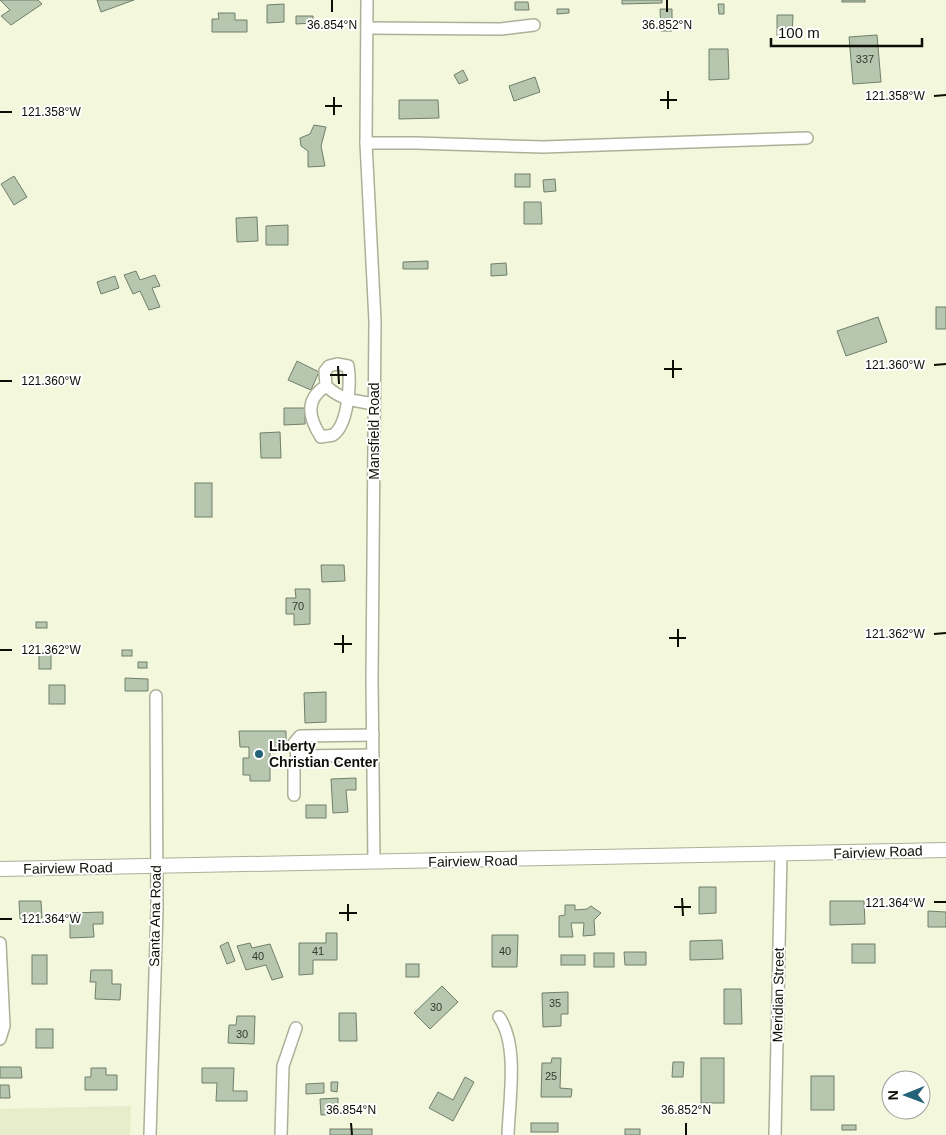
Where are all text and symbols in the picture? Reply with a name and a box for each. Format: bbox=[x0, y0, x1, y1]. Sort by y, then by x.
scale bar bbox=[771, 15, 922, 47]
text: 36.854°N bbox=[307, 18, 357, 32]
text: 36.852°N bbox=[642, 18, 692, 32]
text: 100 m bbox=[778, 24, 820, 41]
house number: 337 bbox=[856, 53, 874, 65]
text: 121.358°W bbox=[865, 89, 925, 103]
text: 121.358°W bbox=[21, 105, 81, 119]
text: 121.360°W bbox=[865, 358, 925, 372]
text: 121.360°W bbox=[21, 374, 81, 388]
street label: Mansfield Road bbox=[366, 382, 382, 480]
house number: 70 bbox=[292, 600, 304, 612]
text: 121.362°W bbox=[865, 627, 925, 641]
text: 121.362°W bbox=[21, 643, 81, 657]
place label: Liberty Christian Center bbox=[269, 738, 378, 770]
marker: Liberty Christian Center bbox=[253, 748, 265, 760]
street label: Fairview Road bbox=[833, 842, 923, 862]
street label: Fairview Road bbox=[428, 852, 518, 870]
street label: Fairview Road bbox=[23, 859, 113, 877]
street label: Santa Ana Road bbox=[146, 865, 164, 967]
text: 121.364°W bbox=[865, 896, 925, 910]
text: 121.364°W bbox=[21, 912, 81, 926]
house number: 41 bbox=[312, 945, 324, 957]
house number: 40 bbox=[499, 945, 511, 957]
street label: Meridian Street bbox=[769, 947, 787, 1043]
house number: 40 bbox=[252, 950, 264, 962]
house number: 35 bbox=[549, 997, 561, 1009]
house number: 30 bbox=[430, 1001, 442, 1013]
house number: 30 bbox=[236, 1028, 248, 1040]
house number: 25 bbox=[545, 1070, 557, 1082]
north arrow bbox=[881, 1070, 931, 1120]
text: N bbox=[885, 1090, 901, 1100]
text: 36.854°N bbox=[326, 1103, 376, 1117]
text: 36.852°N bbox=[661, 1103, 711, 1117]

